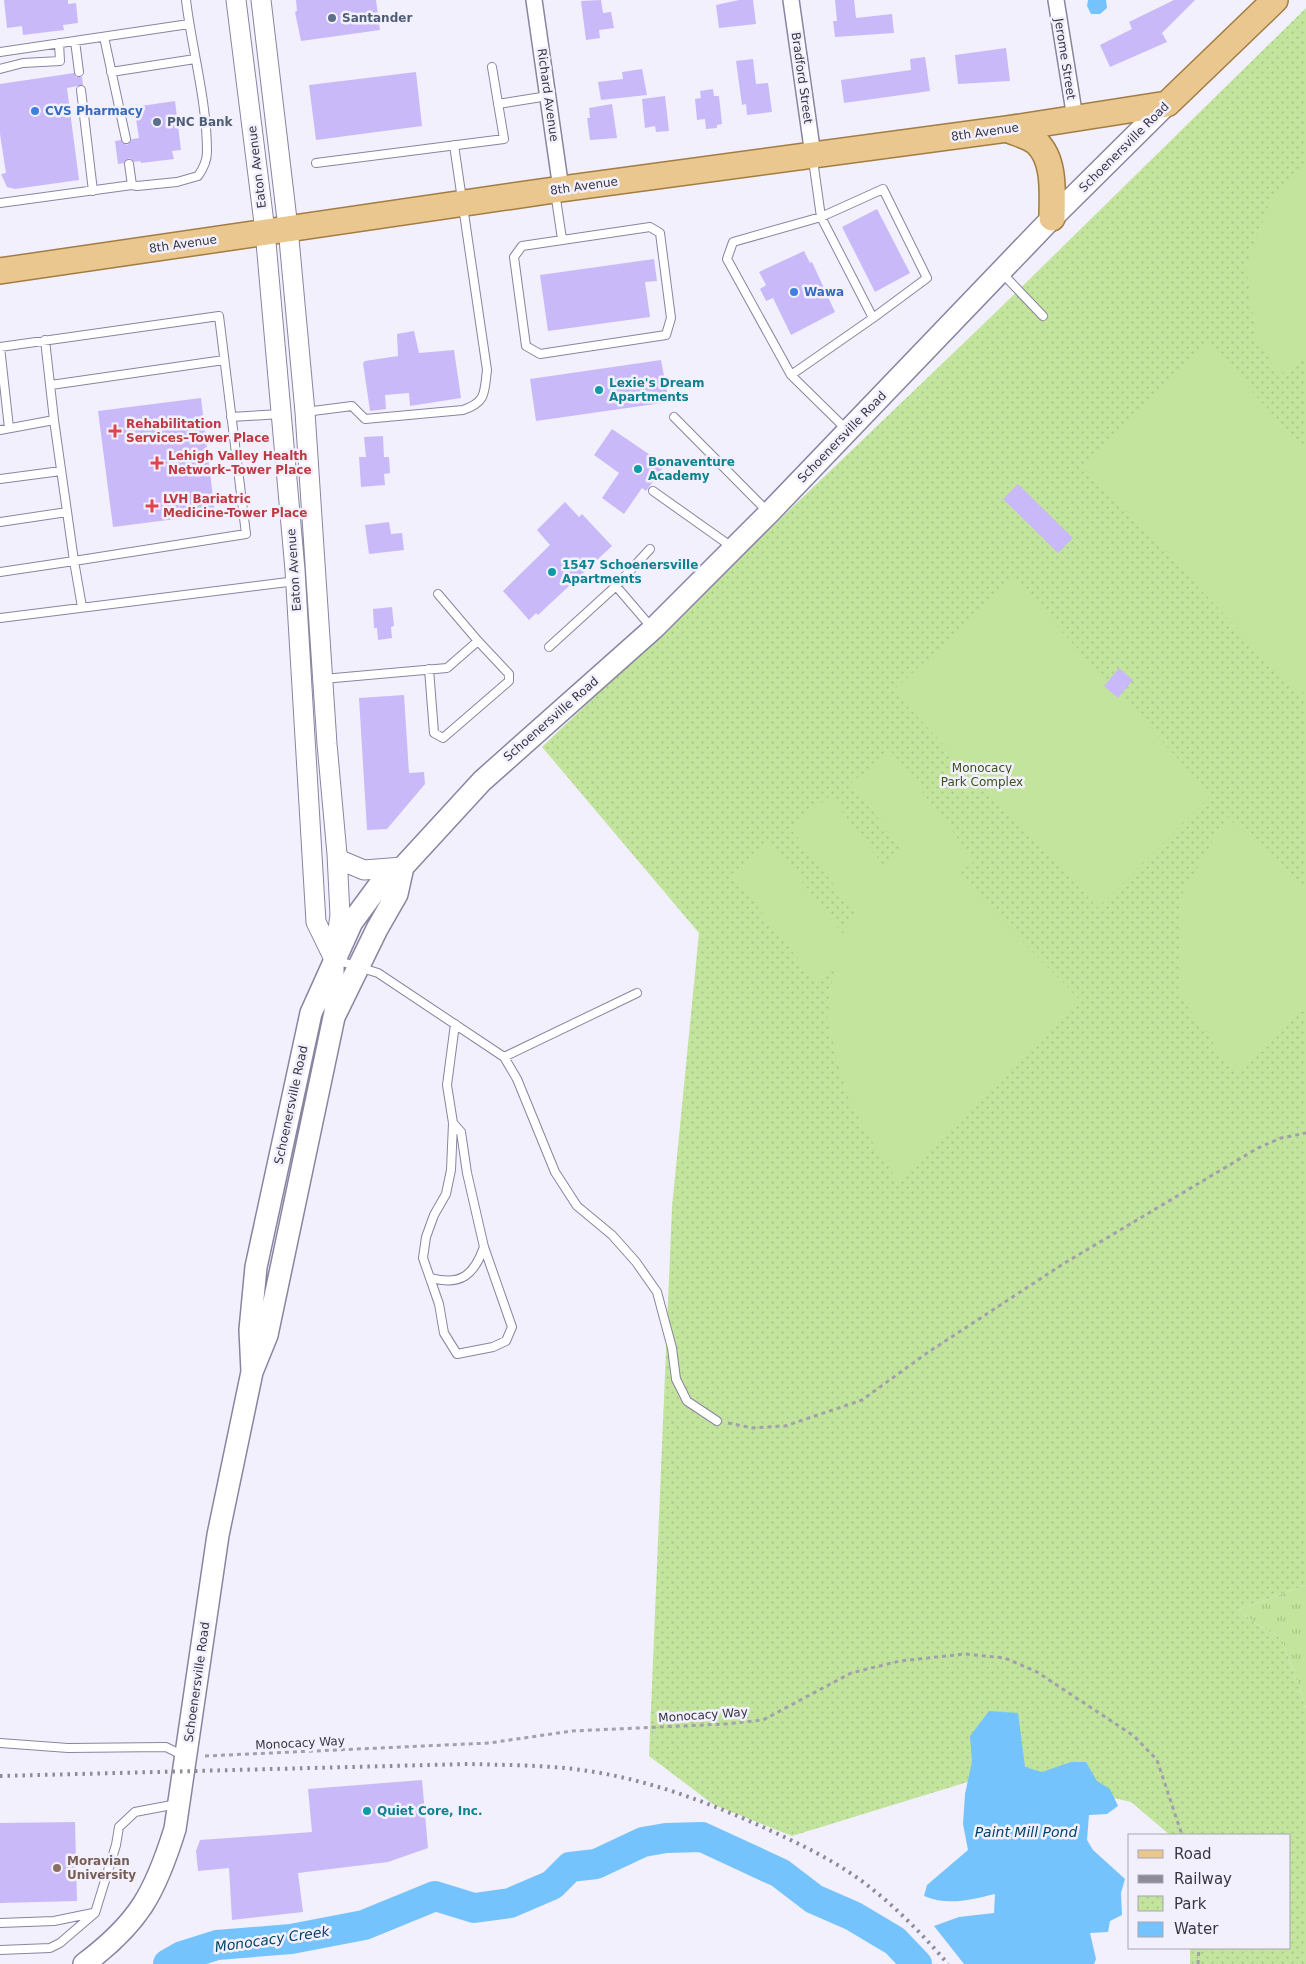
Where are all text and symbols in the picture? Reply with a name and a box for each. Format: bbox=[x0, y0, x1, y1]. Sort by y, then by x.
place label: Santander bbox=[342, 11, 412, 25]
marker: Santander bbox=[326, 12, 338, 24]
street label: Jerome Street bbox=[1051, 16, 1078, 101]
street label: Bradford Street bbox=[789, 31, 815, 125]
street label: Richard Avenue bbox=[535, 47, 561, 143]
street label: Schoenersville Road bbox=[1076, 99, 1172, 195]
place label: CVS Pharmacy bbox=[45, 104, 143, 118]
marker: CVS Pharmacy bbox=[29, 105, 41, 117]
place label: PNC Bank bbox=[167, 115, 234, 129]
marker: PNC Bank bbox=[151, 116, 163, 128]
street label: 8th Avenue bbox=[950, 120, 1020, 144]
street label: Eaton Avenue bbox=[245, 125, 269, 209]
street label: 8th Avenue bbox=[549, 174, 619, 198]
street label: 8th Avenue bbox=[148, 232, 218, 256]
place label: Wawa bbox=[804, 285, 844, 299]
marker: Wawa bbox=[788, 286, 800, 298]
place label: Lexie's Dream Apartments bbox=[609, 376, 704, 404]
marker: Lexie's Dream Apartments bbox=[593, 384, 605, 396]
street label: Schoenersville Road bbox=[795, 389, 889, 485]
place label: Rehabilitation Services–Tower Place bbox=[126, 417, 269, 445]
marker: Rehabilitation Services–Tower Place bbox=[108, 424, 122, 438]
place label: Lehigh Valley Health Network–Tower Place bbox=[168, 449, 312, 477]
place label: Bonaventure Academy bbox=[648, 455, 735, 483]
marker: Lehigh Valley Health Network–Tower Place bbox=[150, 456, 164, 470]
marker: Bonaventure Academy bbox=[632, 463, 644, 475]
place label: LVH Bariatric Medicine-Tower Place bbox=[163, 492, 307, 520]
marker: LVH Bariatric Medicine-Tower Place bbox=[145, 499, 159, 513]
street label: Eaton Avenue bbox=[284, 528, 304, 612]
place label: 1547 Schoenersville Apartments bbox=[562, 558, 698, 586]
marker: 1547 Schoenersville Apartments bbox=[546, 566, 558, 578]
street label: Schoenersville Road bbox=[501, 674, 601, 764]
park label: Monocacy Park Complex bbox=[941, 761, 1023, 789]
street label: Schoenersville Road bbox=[272, 1044, 310, 1166]
street label: Schoenersville Road bbox=[182, 1621, 212, 1743]
street label: Monocacy Way bbox=[658, 1705, 748, 1725]
street label: Monocacy Way bbox=[255, 1734, 345, 1752]
place label: Quiet Core, Inc. bbox=[377, 1804, 482, 1818]
marker: Quiet Core, Inc. bbox=[361, 1805, 373, 1817]
water label: Paint Mill Pond bbox=[975, 1824, 1077, 1840]
legend bbox=[1128, 1834, 1291, 1949]
text: Road bbox=[1174, 1845, 1212, 1863]
place label: Moravian University bbox=[67, 1854, 136, 1882]
marker: Moravian University bbox=[51, 1862, 63, 1874]
text: Railway bbox=[1174, 1870, 1232, 1888]
text: Park bbox=[1174, 1895, 1207, 1913]
text: Water bbox=[1174, 1920, 1219, 1938]
water label: Monocacy Creek bbox=[214, 1923, 331, 1955]

